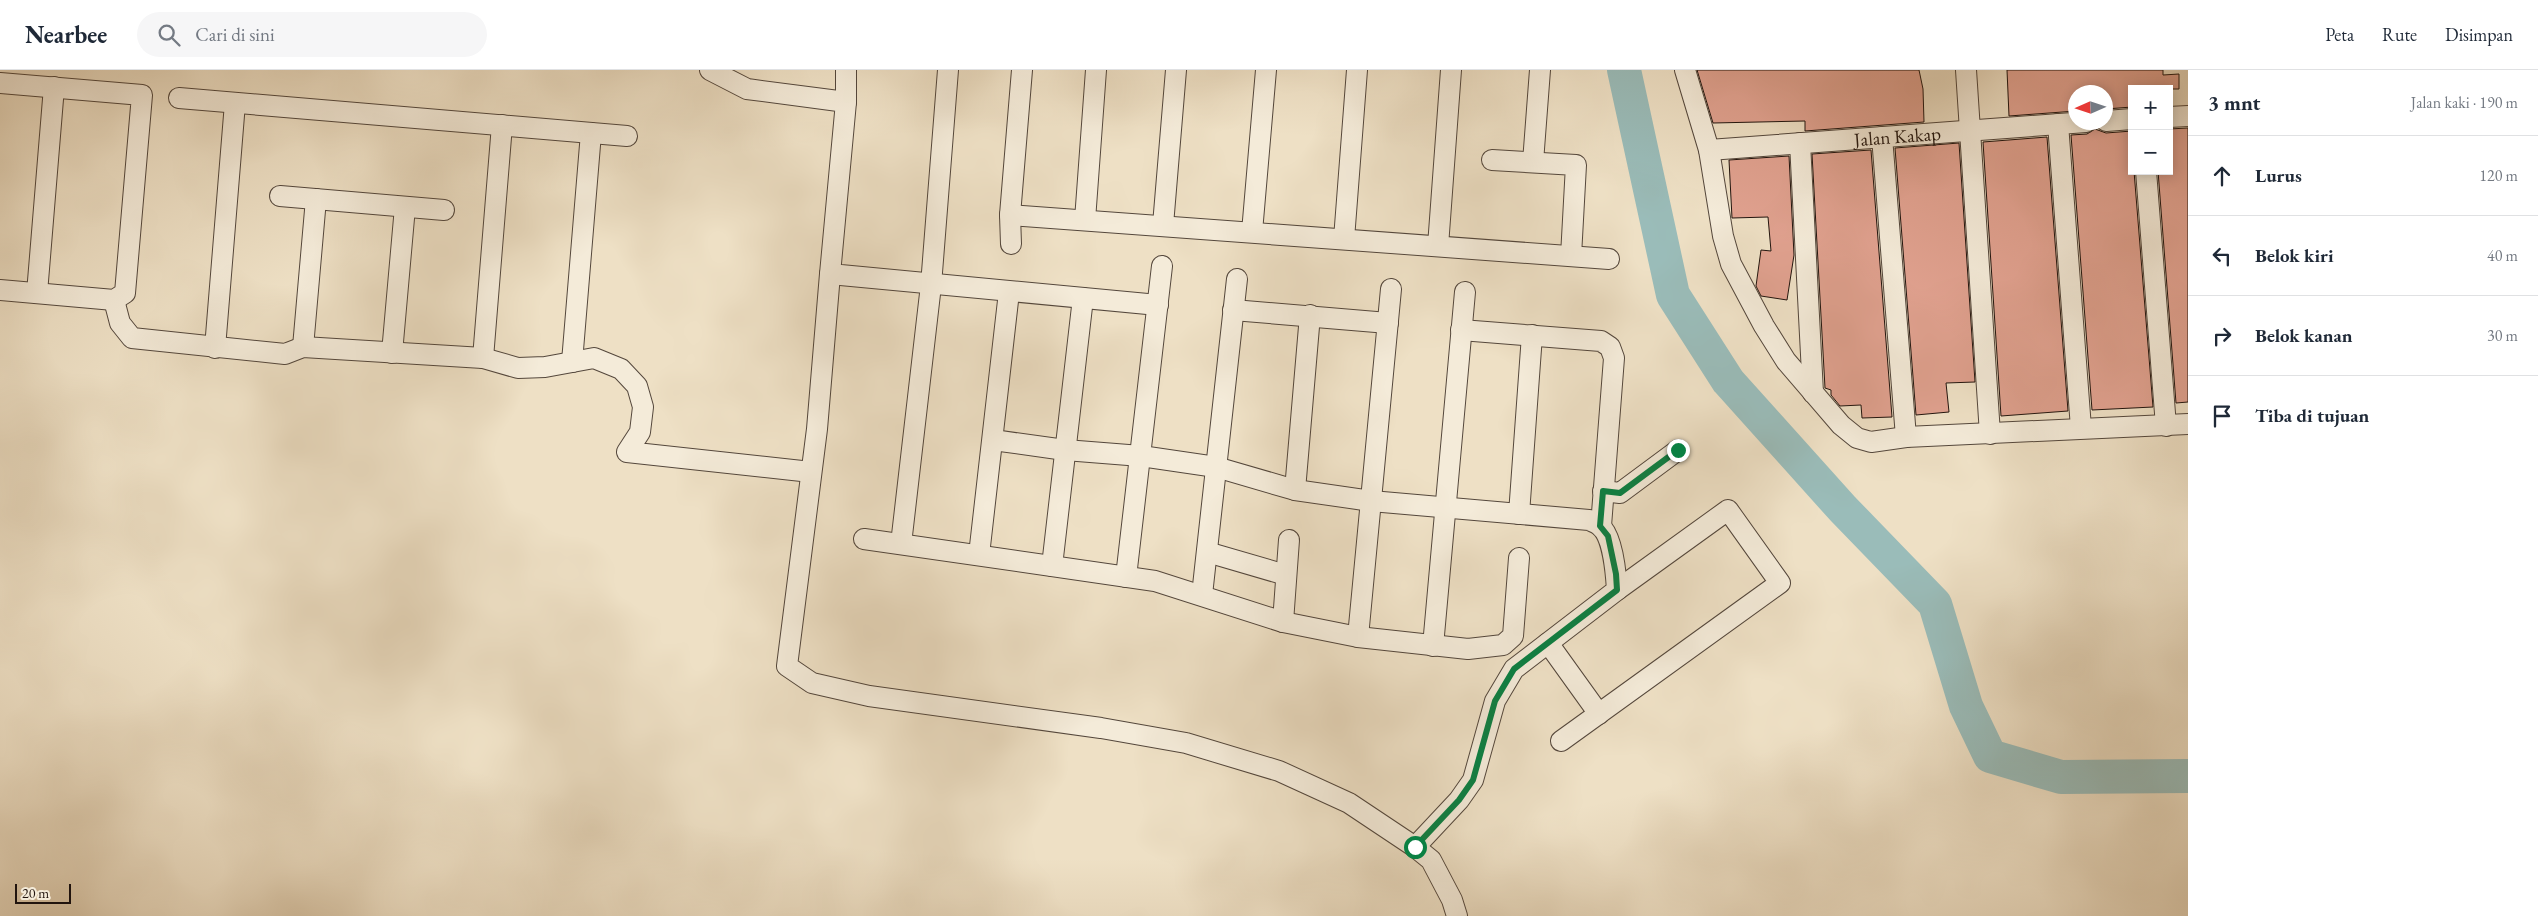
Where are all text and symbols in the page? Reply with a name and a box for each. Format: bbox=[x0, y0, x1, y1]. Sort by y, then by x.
search box bbox=[137, 12, 487, 57]
text: Nearbee bbox=[25, 19, 107, 50]
icon: search bbox=[155, 21, 183, 49]
text: Cari di sini bbox=[195, 22, 275, 47]
text: Peta bbox=[2325, 23, 2354, 46]
text: Rute bbox=[2382, 23, 2417, 46]
text: Disimpan bbox=[2445, 23, 2513, 46]
north arrow bbox=[2068, 85, 2113, 130]
map controls bbox=[2128, 85, 2173, 175]
button: + bbox=[2128, 85, 2173, 130]
text: 3 mnt bbox=[2208, 89, 2260, 116]
text: Jalan kaki · 190 m bbox=[2411, 92, 2518, 113]
street label: Jalan Kakap bbox=[1851, 120, 1942, 152]
button: − bbox=[2128, 130, 2173, 175]
icon: ahead bbox=[2208, 162, 2236, 190]
text: Lurus bbox=[2255, 163, 2302, 188]
text: 120 m bbox=[2479, 165, 2518, 186]
icon: left bbox=[2208, 242, 2236, 270]
text: Belok kiri bbox=[2255, 243, 2334, 268]
text: 40 m bbox=[2487, 245, 2518, 266]
icon: right bbox=[2208, 322, 2236, 350]
text: Belok kanan bbox=[2255, 323, 2353, 348]
text: 30 m bbox=[2487, 325, 2518, 346]
icon: arrive bbox=[2208, 402, 2236, 430]
text: Tiba di tujuan bbox=[2255, 403, 2369, 428]
route end bbox=[1667, 439, 1690, 462]
route start bbox=[1404, 836, 1427, 859]
scale bar bbox=[15, 881, 71, 904]
text: 20 m bbox=[22, 884, 49, 902]

